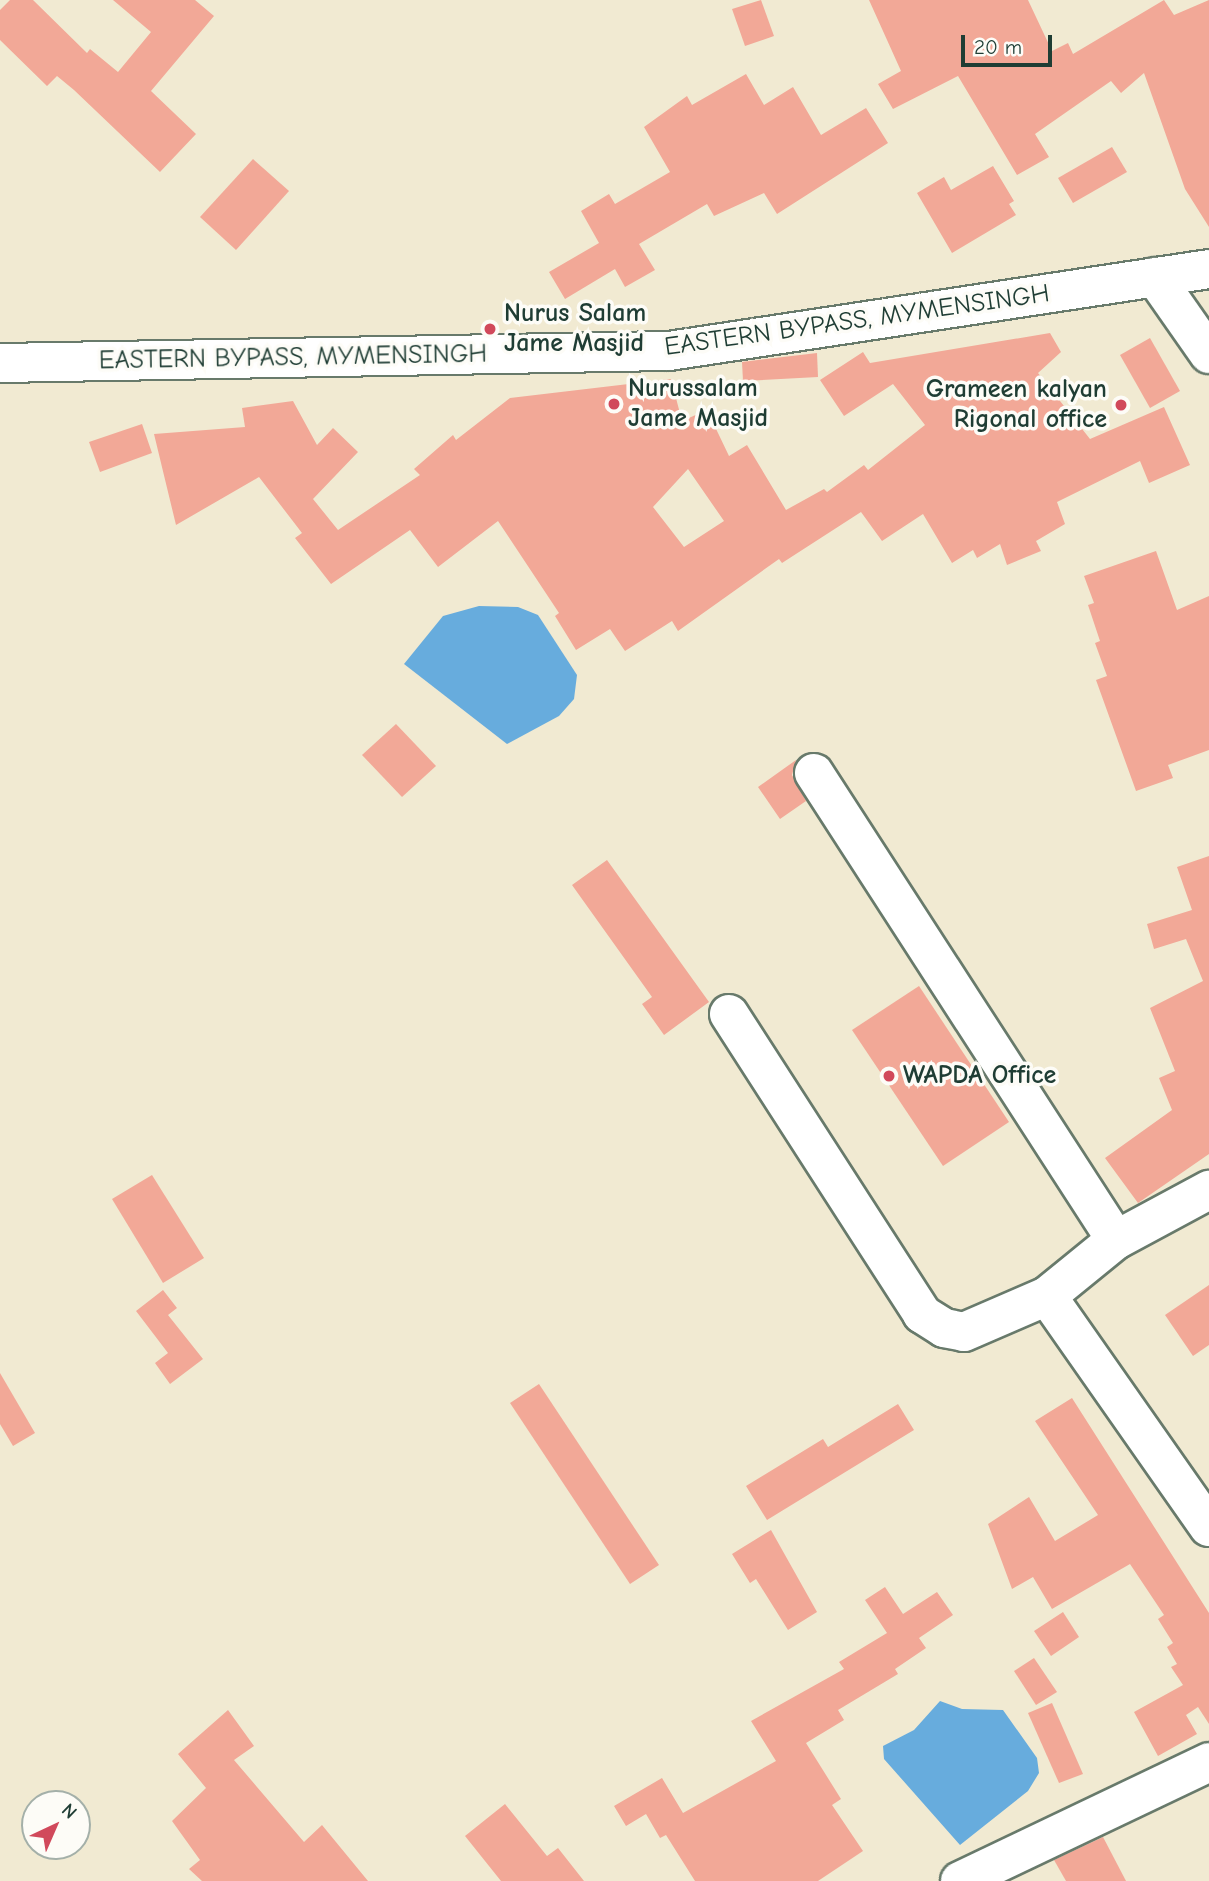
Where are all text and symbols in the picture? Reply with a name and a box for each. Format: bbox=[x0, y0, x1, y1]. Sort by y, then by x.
scale bar bbox=[964, 21, 1055, 65]
text: 20 m bbox=[974, 35, 1022, 59]
street label: EASTERN BYPASS, MYMENSINGH bbox=[663, 279, 1051, 363]
place label: Nurus Salam Jame Masjid bbox=[504, 298, 646, 360]
marker: Nurus Salam Jame Masjid bbox=[482, 321, 498, 337]
street label: EASTERN BYPASS, MYMENSINGH bbox=[99, 339, 487, 377]
place label: Nurussalam Jame Masjid bbox=[628, 373, 768, 434]
place label: Grameen kalyan Rigonal office bbox=[926, 374, 1107, 436]
marker: Nurussalam Jame Masjid bbox=[606, 396, 622, 412]
marker: Grameen kalyan Rigonal office bbox=[1113, 397, 1129, 413]
place label: WAPDA Office bbox=[903, 1060, 1056, 1092]
marker: WAPDA Office bbox=[881, 1068, 897, 1084]
north arrow bbox=[21, 1790, 91, 1860]
text: N bbox=[57, 1799, 81, 1824]

